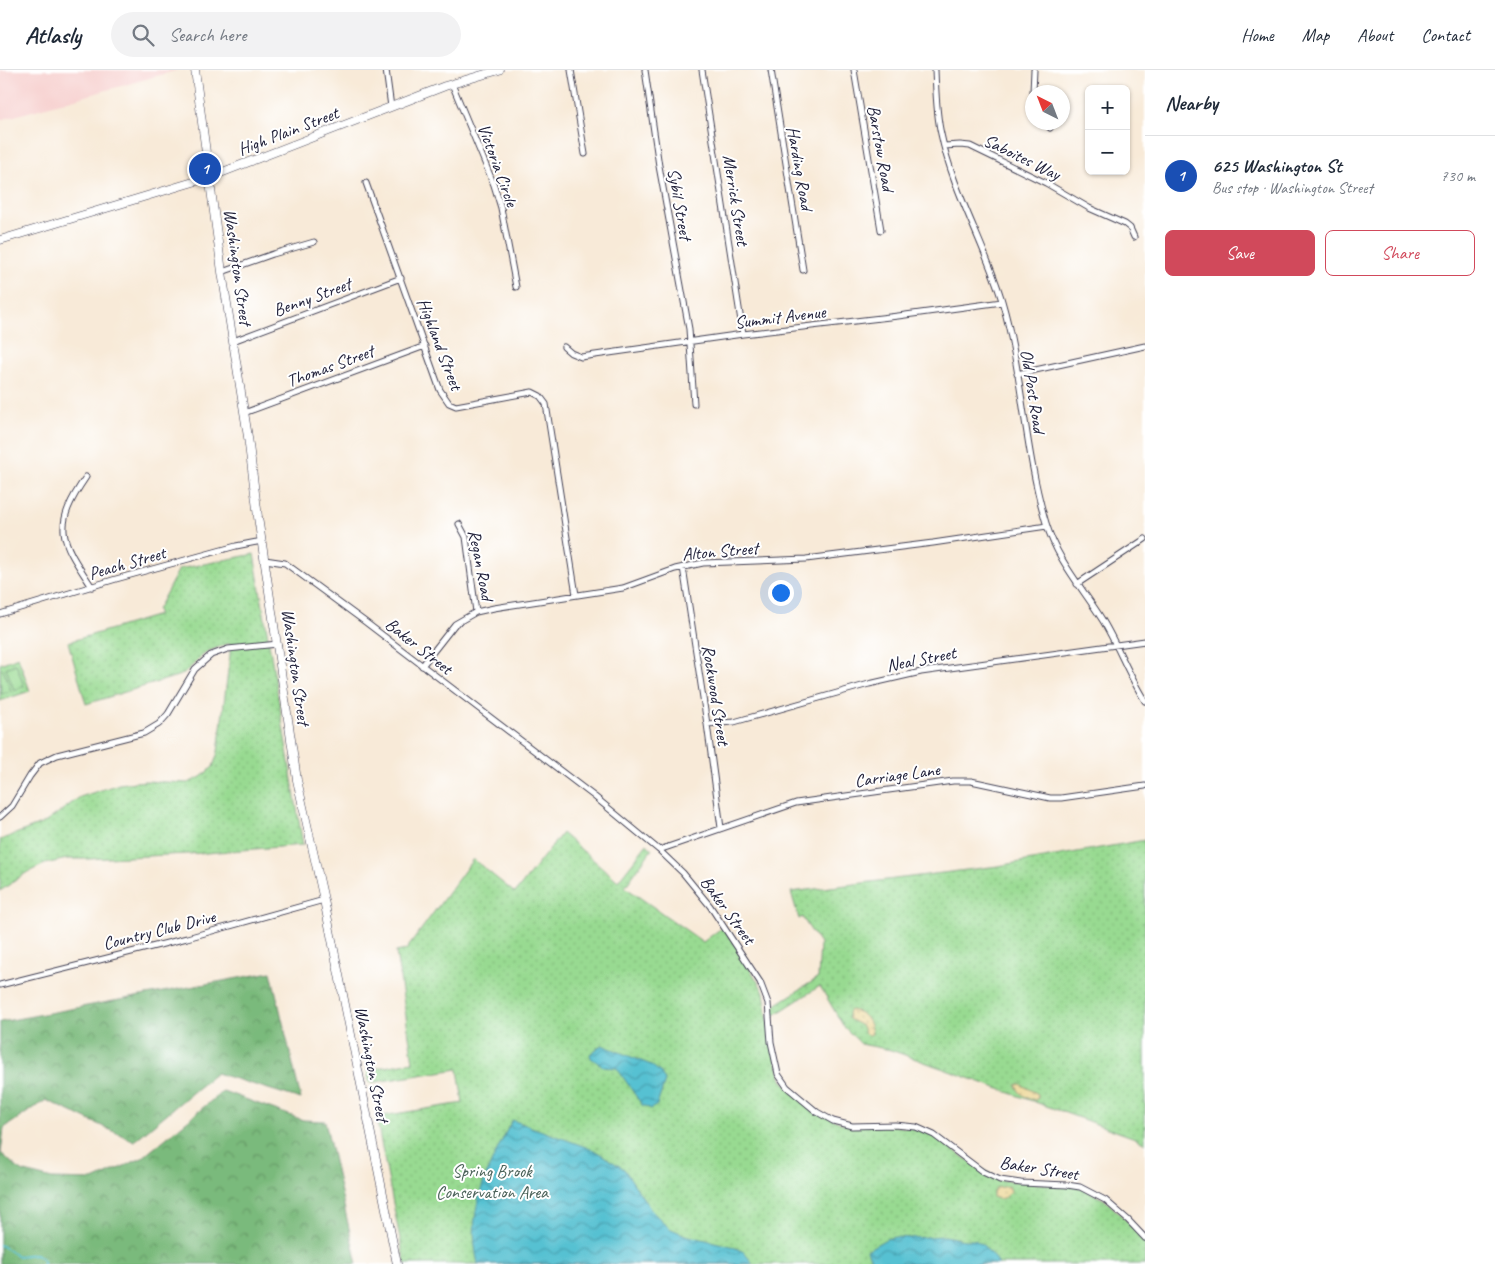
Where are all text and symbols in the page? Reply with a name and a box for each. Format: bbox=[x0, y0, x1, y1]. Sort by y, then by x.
search box bbox=[111, 12, 461, 57]
text: Atlasly bbox=[25, 20, 81, 50]
icon: search bbox=[129, 21, 157, 49]
text: Search here bbox=[169, 23, 246, 47]
text: Home bbox=[1241, 24, 1274, 46]
text: Map bbox=[1302, 24, 1329, 46]
text: About bbox=[1357, 24, 1393, 46]
text: Contact bbox=[1421, 24, 1470, 46]
north arrow bbox=[1025, 85, 1070, 130]
map controls bbox=[1085, 85, 1130, 175]
button: + bbox=[1085, 85, 1130, 130]
text: Nearby bbox=[1165, 90, 1218, 116]
street label: High Plain Street bbox=[235, 101, 343, 160]
street label: Barstow Road bbox=[863, 103, 900, 195]
street label: Victoria Circle bbox=[473, 121, 524, 210]
street label: Harding Road bbox=[782, 124, 819, 214]
street label: Saboites Way bbox=[980, 129, 1066, 186]
button: − bbox=[1085, 130, 1130, 175]
pin: 1 bbox=[189, 150, 221, 188]
street label: Merrick Street bbox=[718, 153, 754, 249]
text: 625 Washington St bbox=[1212, 154, 1342, 178]
text: 1 bbox=[1177, 166, 1185, 186]
text: 730 m bbox=[1441, 166, 1475, 186]
street label: Sybil Street bbox=[663, 167, 698, 244]
text: Bus stop · Washington Street bbox=[1212, 178, 1373, 198]
street label: Washington Street bbox=[219, 208, 257, 329]
button: Save bbox=[1165, 230, 1315, 276]
button: Share bbox=[1325, 230, 1475, 276]
street label: Benny Street bbox=[270, 272, 357, 321]
street label: Highland Street bbox=[412, 295, 468, 395]
street label: Summit Avenue bbox=[733, 300, 828, 333]
street label: Thomas Street bbox=[283, 339, 379, 392]
street label: Old Post Road bbox=[1016, 348, 1051, 437]
street label: Regan Road bbox=[463, 528, 499, 605]
street label: Alton Street bbox=[681, 536, 762, 565]
street label: Peach Street bbox=[86, 541, 170, 584]
your location bbox=[768, 580, 794, 606]
street label: Washington Street bbox=[277, 608, 315, 729]
street label: Baker Street bbox=[381, 613, 459, 680]
street label: Neal Street bbox=[884, 641, 960, 677]
street label: Rockwood Street bbox=[697, 643, 735, 749]
street label: Carriage Lane bbox=[853, 758, 942, 792]
street label: Baker Street bbox=[696, 871, 761, 950]
street label: Country Club Drive bbox=[101, 905, 219, 955]
street label: Washington Street bbox=[350, 1004, 395, 1126]
street label: Baker Street bbox=[998, 1151, 1082, 1185]
park label: Spring Brook Conservation Area bbox=[436, 1160, 549, 1203]

